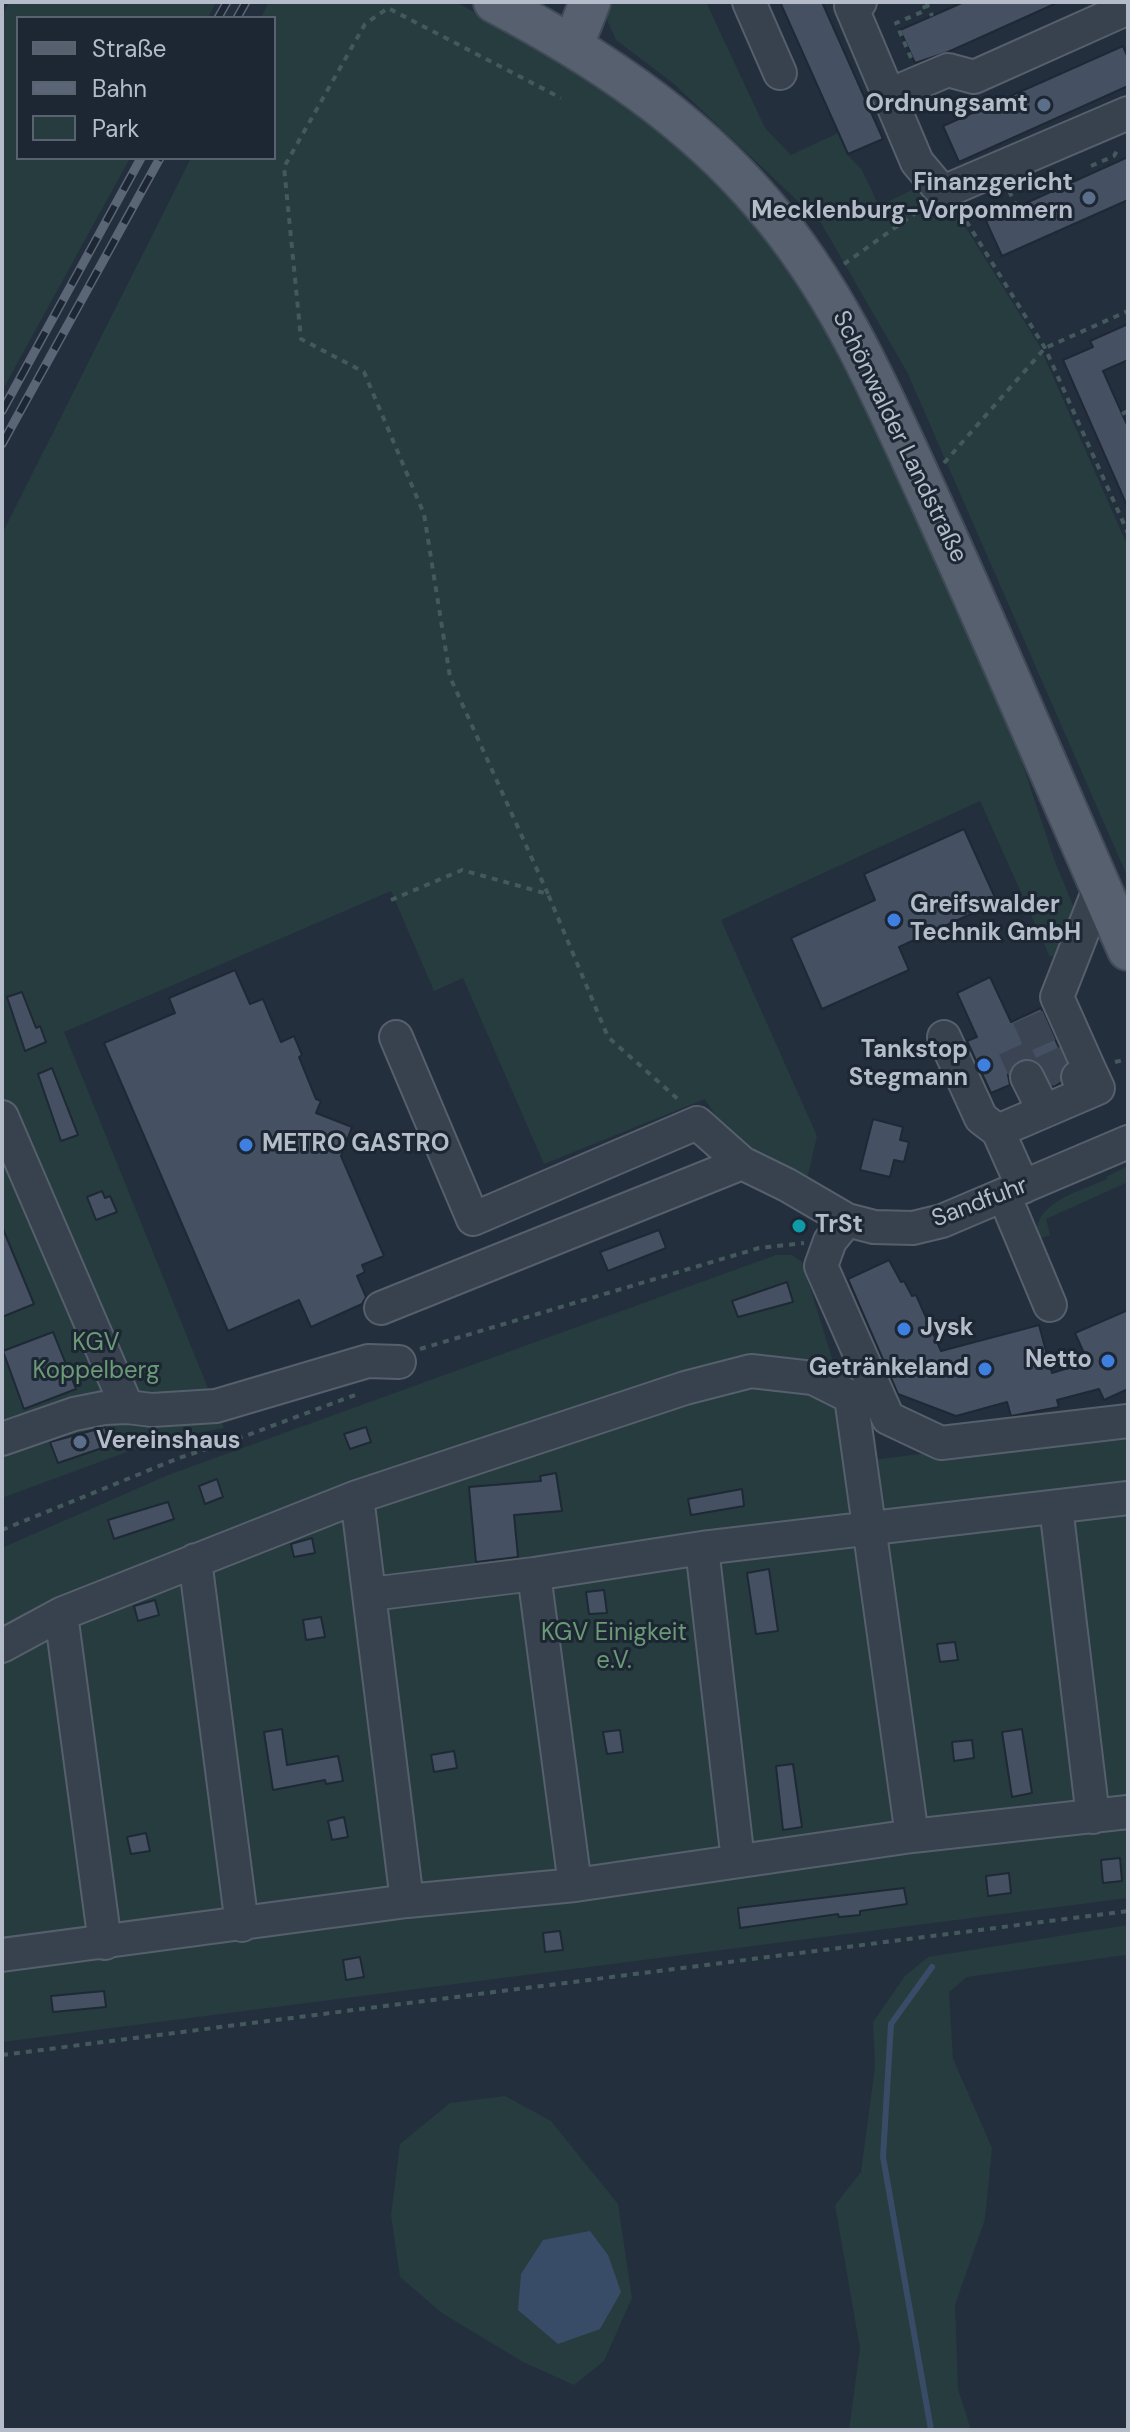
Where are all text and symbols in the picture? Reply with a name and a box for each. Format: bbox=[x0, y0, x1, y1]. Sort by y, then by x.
legend bbox=[16, 16, 276, 160]
text: Straße bbox=[92, 33, 166, 64]
text: Bahn bbox=[92, 73, 147, 104]
place label: Ordnungsamt bbox=[865, 91, 1028, 119]
marker: Ordnungsamt bbox=[1035, 96, 1053, 114]
text: Park bbox=[92, 113, 139, 144]
place label: Finanzgericht Mecklenburg-Vorpommern bbox=[751, 170, 1073, 226]
marker: Finanzgericht Mecklenburg-Vorpommern bbox=[1080, 189, 1098, 207]
street label: Schönwalder Landstraße bbox=[826, 307, 972, 567]
place label: Greifswalder Technik GmbH bbox=[910, 892, 1081, 948]
marker: Greifswalder Technik GmbH bbox=[885, 911, 903, 929]
place label: Tankstop Stegmann bbox=[849, 1037, 968, 1093]
marker: Tankstop Stegmann bbox=[975, 1056, 993, 1074]
place label: METRO GASTRO bbox=[262, 1131, 449, 1159]
marker: METRO GASTRO bbox=[237, 1136, 255, 1154]
street label: Sandfuhr bbox=[928, 1172, 1032, 1234]
place label: TrSt bbox=[815, 1212, 863, 1240]
marker: TrSt bbox=[790, 1217, 808, 1235]
place label: Jysk bbox=[920, 1315, 974, 1343]
marker: Jysk bbox=[895, 1320, 913, 1338]
park label: KGV Koppelberg bbox=[32, 1330, 160, 1386]
place label: Netto bbox=[1025, 1347, 1092, 1375]
marker: Netto bbox=[1099, 1352, 1117, 1370]
place label: Getränkeland bbox=[809, 1355, 969, 1383]
marker: Getränkeland bbox=[976, 1360, 994, 1378]
place label: Vereinshaus bbox=[96, 1428, 241, 1456]
marker: Vereinshaus bbox=[71, 1433, 89, 1451]
park label: KGV Einigkeit e.V. bbox=[541, 1620, 687, 1676]

